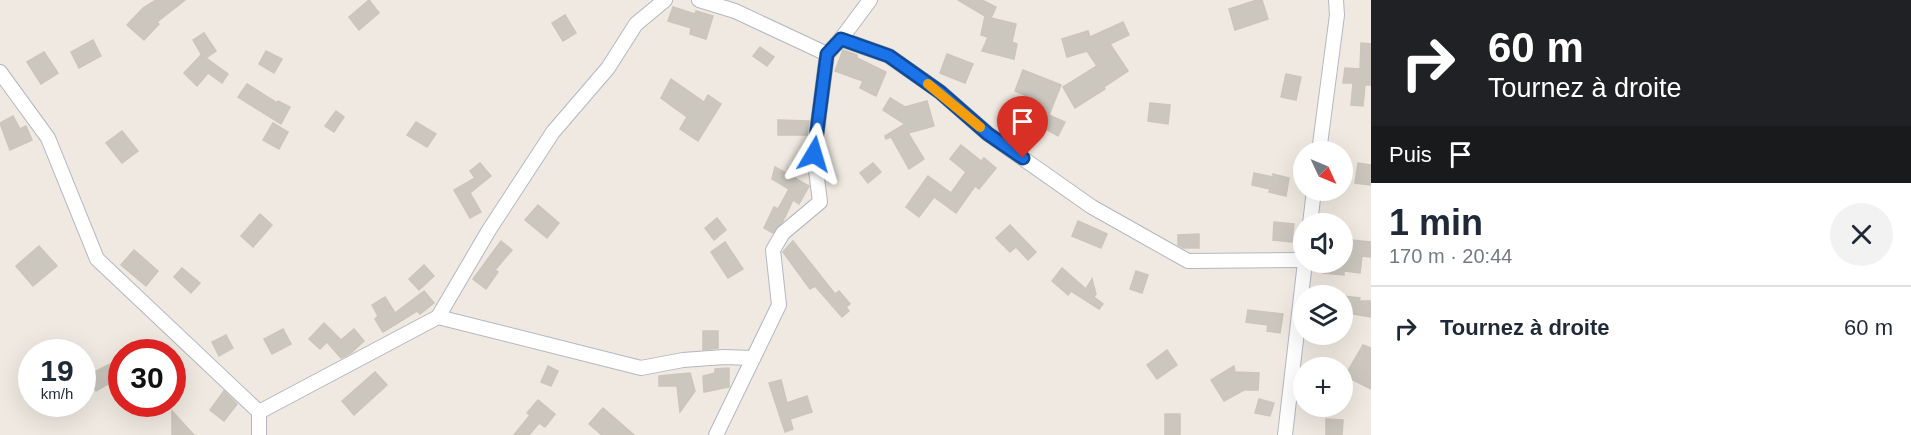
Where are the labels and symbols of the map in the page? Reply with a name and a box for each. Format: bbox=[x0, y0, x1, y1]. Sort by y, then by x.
pin bbox=[997, 96, 1048, 158]
position arrow bbox=[782, 122, 846, 186]
north arrow bbox=[1293, 141, 1353, 201]
speed limit sign: 30 bbox=[108, 339, 186, 417]

